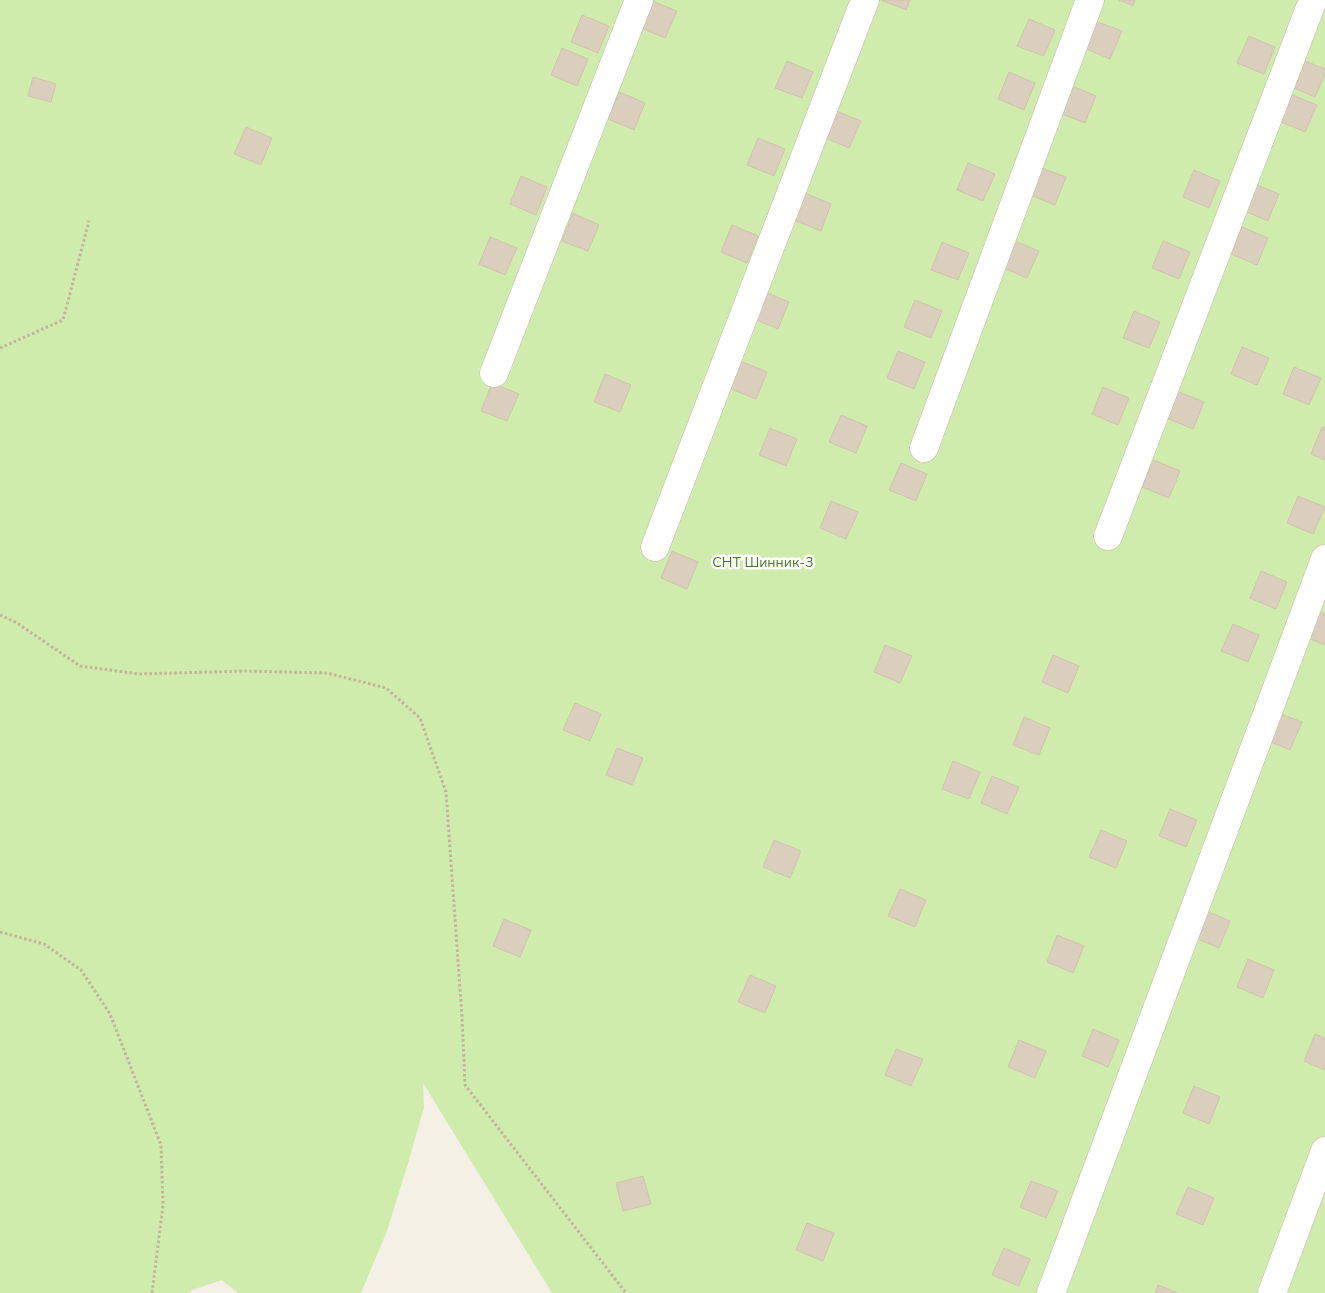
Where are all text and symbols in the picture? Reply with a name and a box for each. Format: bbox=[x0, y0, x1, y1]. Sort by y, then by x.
park label: СНТ Шинник-3 bbox=[712, 553, 814, 572]

